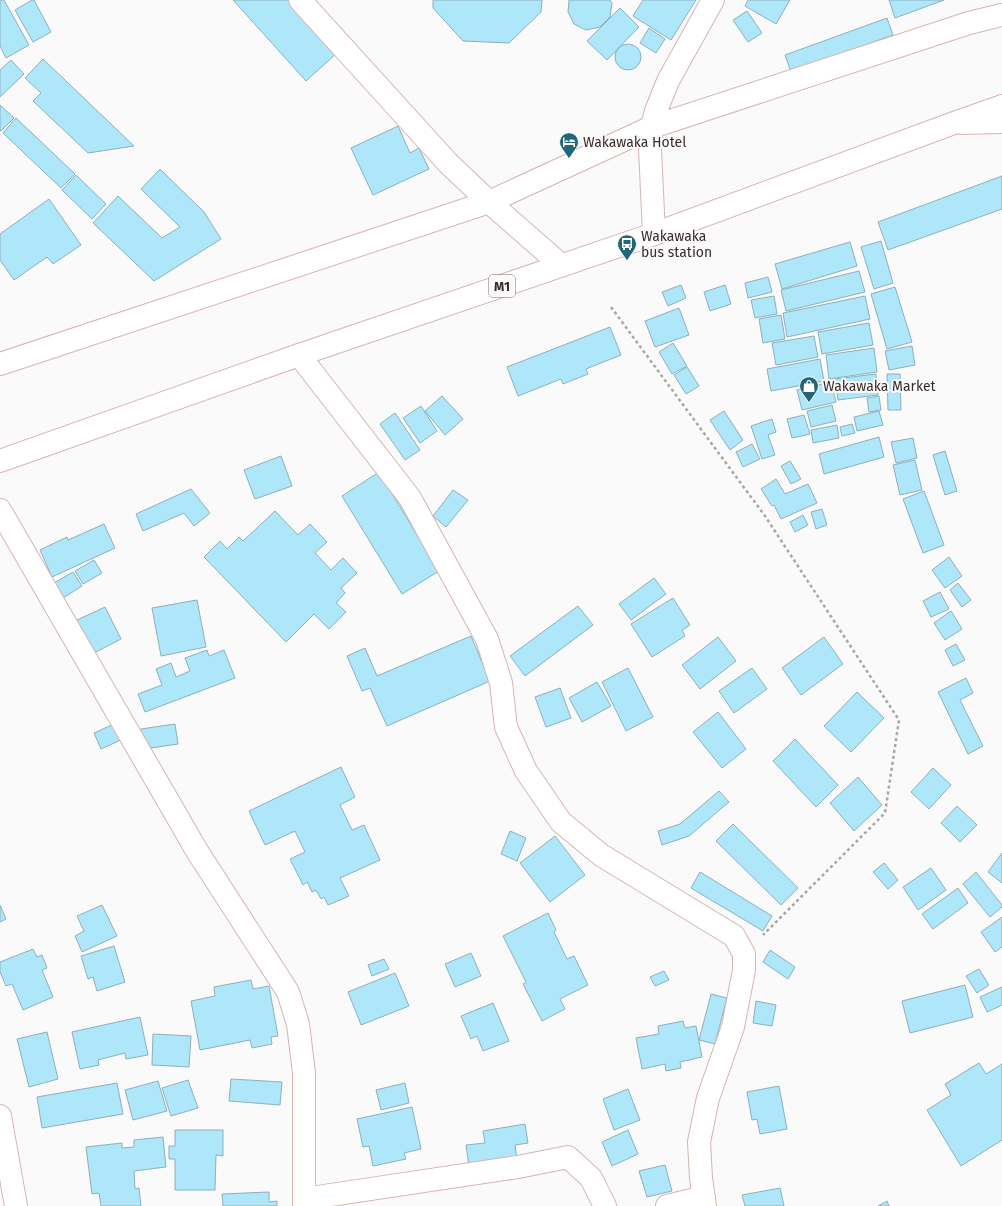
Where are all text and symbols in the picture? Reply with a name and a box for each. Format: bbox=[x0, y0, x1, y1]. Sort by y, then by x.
hotel icon: Wakawaka Hotel bbox=[558, 131, 580, 159]
place label: Wakawaka Hotel bbox=[583, 134, 686, 151]
place label: Wakawaka bus station bbox=[641, 228, 712, 261]
bus stop icon: Wakawaka bus station bbox=[616, 233, 638, 261]
road number: M1 bbox=[489, 275, 515, 297]
shop icon: Wakawaka Market bbox=[798, 375, 820, 403]
place label: Wakawaka Market bbox=[823, 378, 937, 395]

